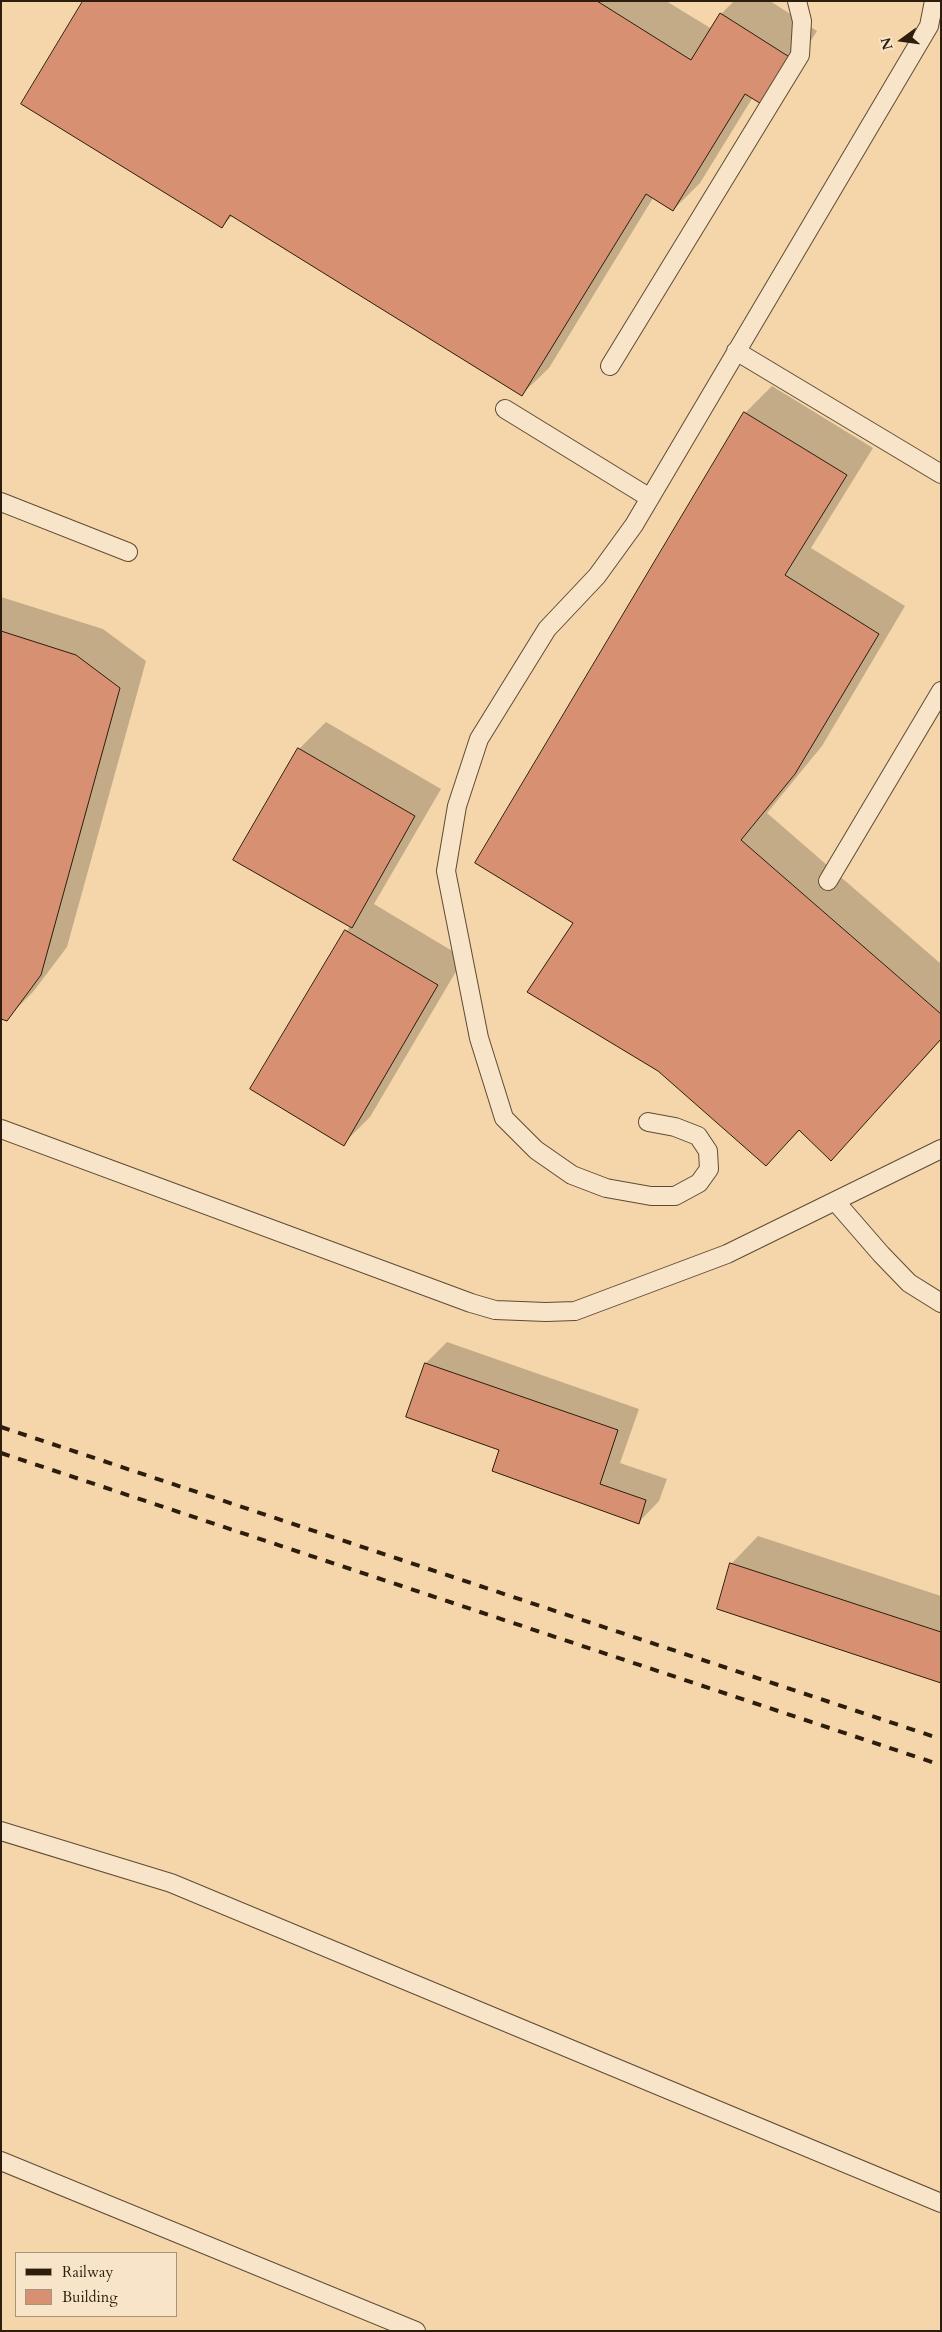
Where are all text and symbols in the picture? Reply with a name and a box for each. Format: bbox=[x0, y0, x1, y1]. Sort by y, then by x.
north arrow bbox=[877, 15, 927, 65]
text: N bbox=[876, 36, 898, 52]
legend bbox=[15, 2252, 178, 2317]
text: Railway bbox=[62, 2262, 113, 2282]
text: Building bbox=[62, 2287, 118, 2307]

